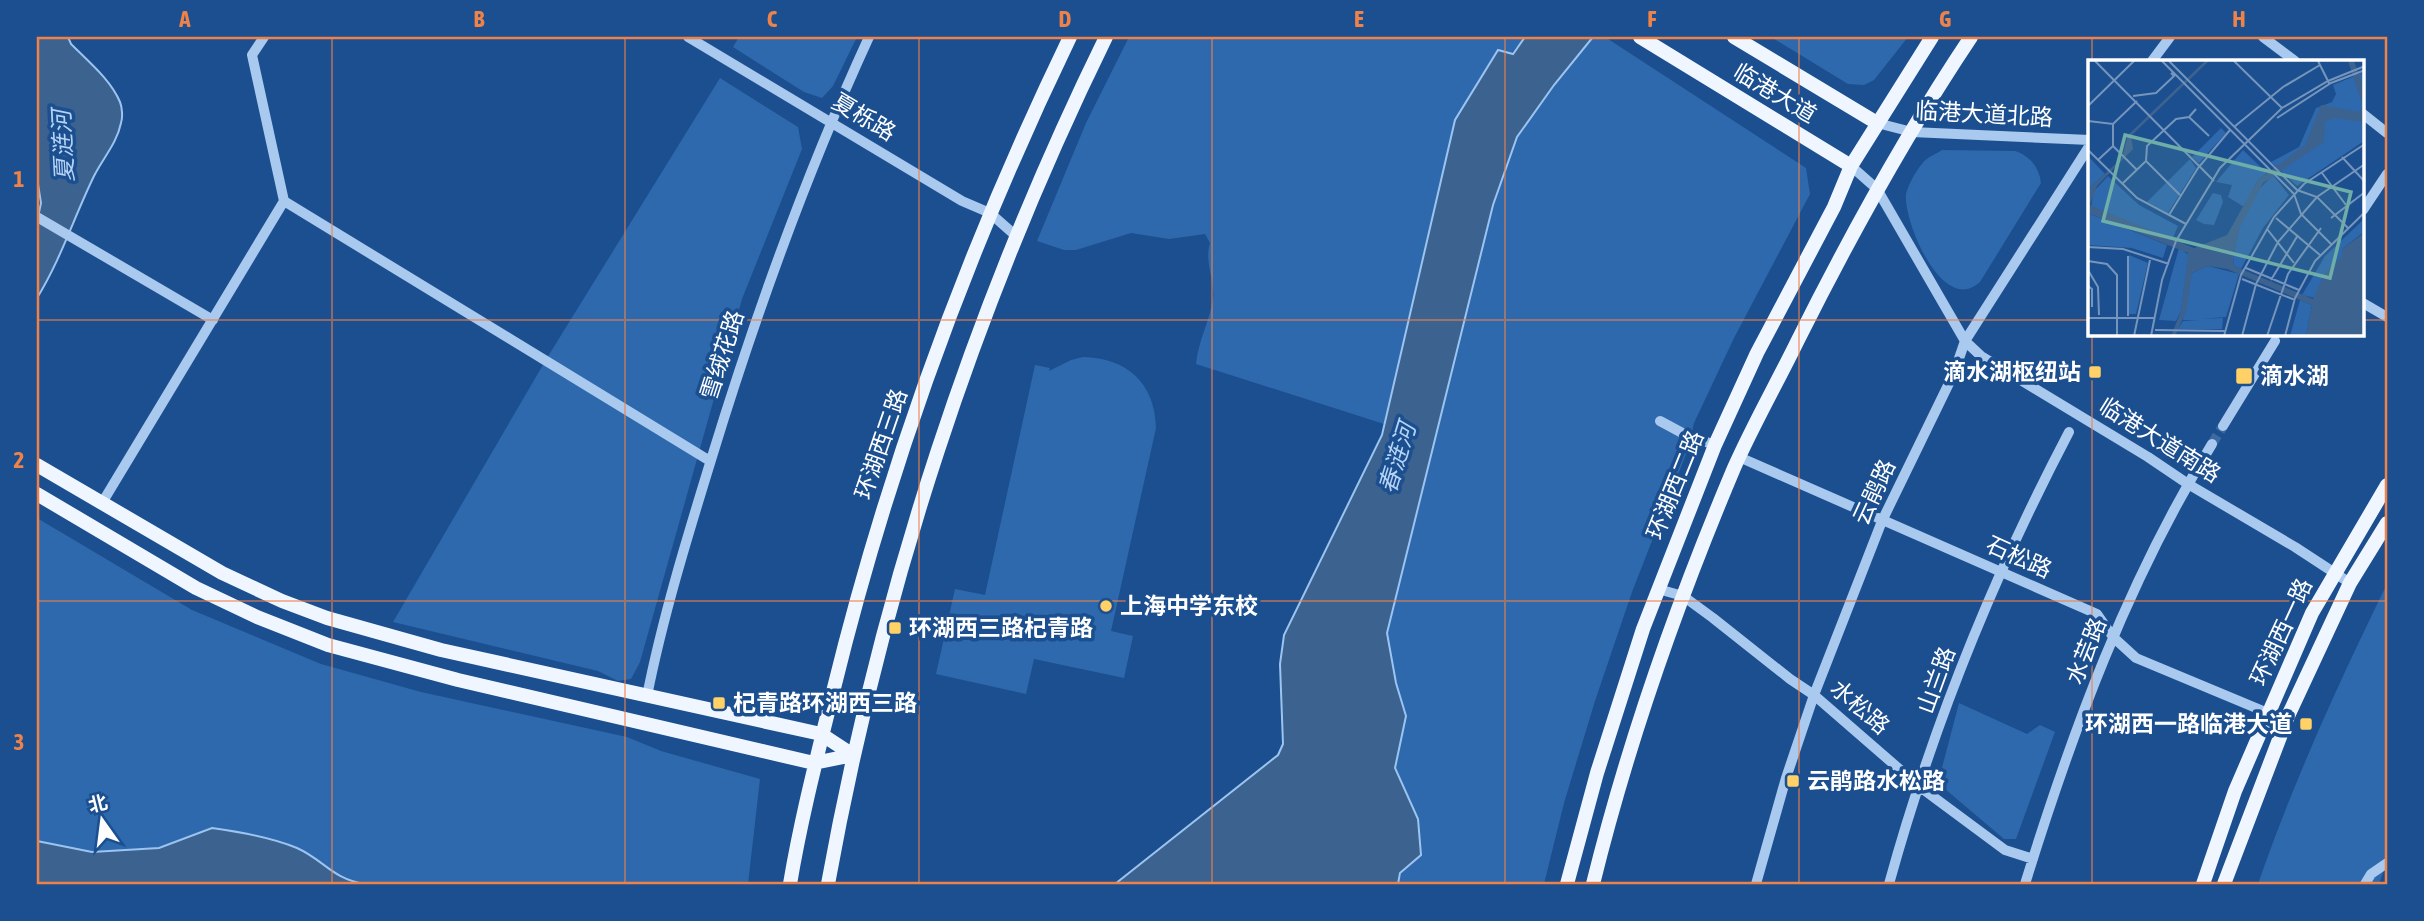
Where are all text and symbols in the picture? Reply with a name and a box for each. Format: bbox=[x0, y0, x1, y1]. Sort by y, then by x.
text: A bbox=[178, 6, 191, 32]
text: B bbox=[474, 6, 485, 32]
text: C bbox=[767, 6, 778, 32]
text: D bbox=[1059, 6, 1072, 32]
text: E bbox=[1354, 6, 1364, 32]
text: F bbox=[1647, 6, 1657, 32]
text: G bbox=[1939, 6, 1951, 32]
text: H bbox=[2232, 6, 2246, 32]
street label: 临港大道 bbox=[1729, 58, 1821, 128]
inset map bbox=[2088, 60, 2364, 336]
street label: 夏栎路 bbox=[828, 88, 900, 146]
street label: 临港大道北路 bbox=[1914, 97, 2054, 131]
water label: 夏涟河 bbox=[47, 105, 78, 183]
text: 1 bbox=[14, 166, 25, 192]
street label: 雪绒花路 bbox=[695, 307, 749, 403]
place label: 滴水湖枢纽站 bbox=[1943, 359, 2081, 385]
place label: 滴水湖 bbox=[2260, 363, 2329, 389]
marker: 滴水湖枢纽站 bbox=[2087, 364, 2103, 380]
marker: 滴水湖 bbox=[2234, 366, 2254, 386]
street label: 环湖西三路 bbox=[850, 385, 912, 503]
street label: 临港大道南路 bbox=[2095, 392, 2225, 488]
water label: 春涟河 bbox=[1374, 416, 1422, 496]
street label: 环湖西二路 bbox=[1641, 427, 1709, 543]
text: 2 bbox=[14, 447, 24, 473]
street label: 云鹃路 bbox=[1848, 455, 1900, 529]
street label: 石松路 bbox=[1982, 531, 2056, 583]
street label: 环湖西一路 bbox=[2245, 574, 2317, 690]
place label: 上海中学东校 bbox=[1120, 593, 1258, 619]
marker: 上海中学东校 bbox=[1098, 598, 1114, 614]
street label: 水芸路 bbox=[2061, 614, 2111, 688]
place label: 环湖西三路杞青路 bbox=[909, 615, 1093, 641]
marker: 环湖西三路杞青路 bbox=[887, 620, 903, 636]
street label: 山兰路 bbox=[1912, 643, 1960, 717]
street label: 水松路 bbox=[1825, 675, 1895, 739]
place label: 杞青路环湖西三路 bbox=[733, 690, 917, 716]
marker: 杞青路环湖西三路 bbox=[711, 695, 727, 711]
place label: 环湖西一路临港大道 bbox=[2085, 711, 2292, 737]
marker: 环湖西一路临港大道 bbox=[2298, 716, 2314, 732]
text: 3 bbox=[14, 729, 24, 755]
place label: 云鹃路水松路 bbox=[1807, 768, 1945, 794]
marker: 云鹃路水松路 bbox=[1785, 773, 1801, 789]
north arrow bbox=[66, 785, 136, 855]
text: 北 bbox=[86, 791, 110, 816]

